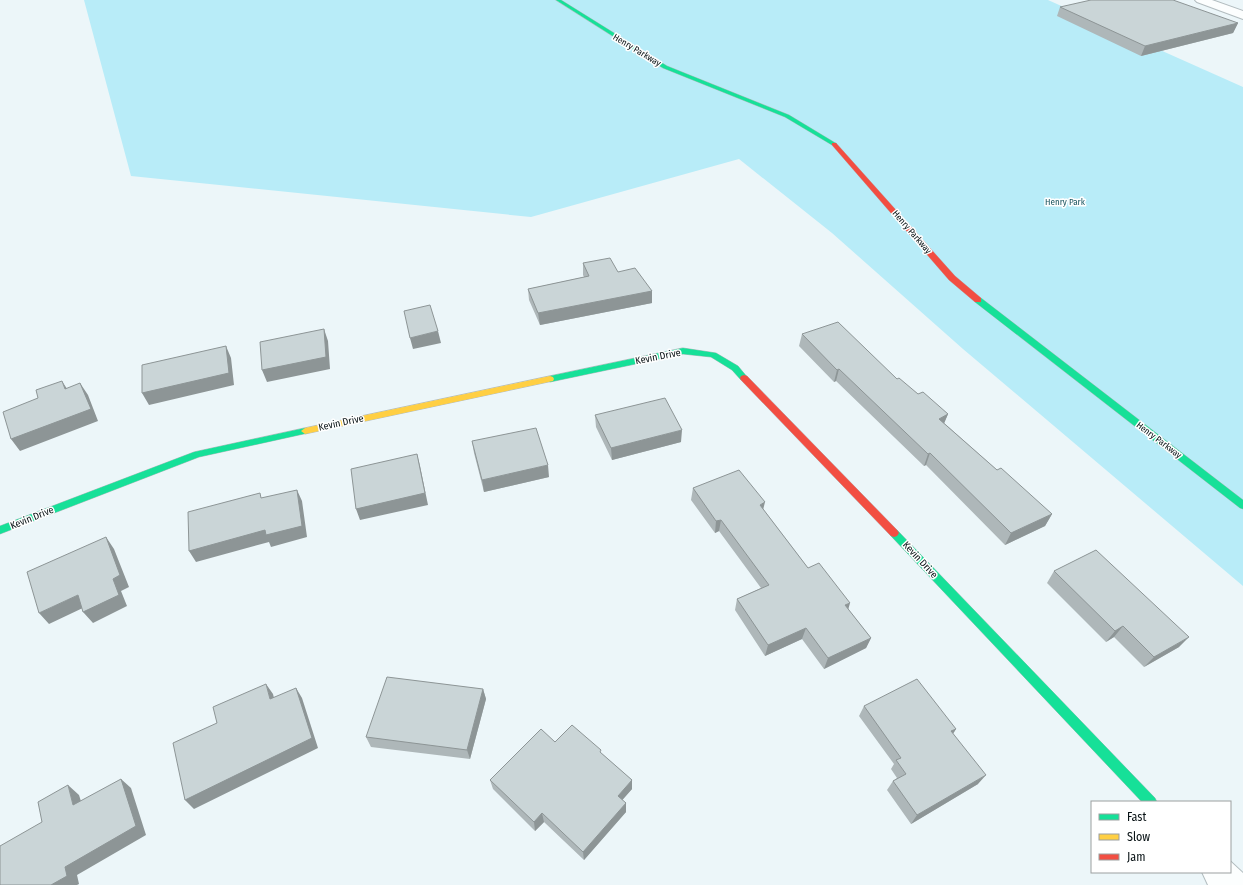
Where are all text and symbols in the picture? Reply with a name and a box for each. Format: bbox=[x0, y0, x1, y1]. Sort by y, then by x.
street label: Henry Parkway bbox=[611, 32, 663, 68]
park label: Henry Park bbox=[1045, 197, 1086, 207]
street label: Henry Parkway bbox=[891, 208, 933, 256]
street label: Kevin Drive bbox=[634, 347, 682, 367]
street label: Kevin Drive bbox=[317, 412, 365, 434]
street label: Henry Parkway bbox=[1134, 420, 1184, 460]
street label: Kevin Drive bbox=[9, 504, 56, 532]
street label: Kevin Drive bbox=[900, 539, 940, 581]
legend bbox=[1091, 801, 1231, 873]
text: Fast bbox=[1127, 810, 1146, 824]
text: Slow bbox=[1127, 830, 1150, 844]
text: Jam bbox=[1127, 850, 1145, 864]

